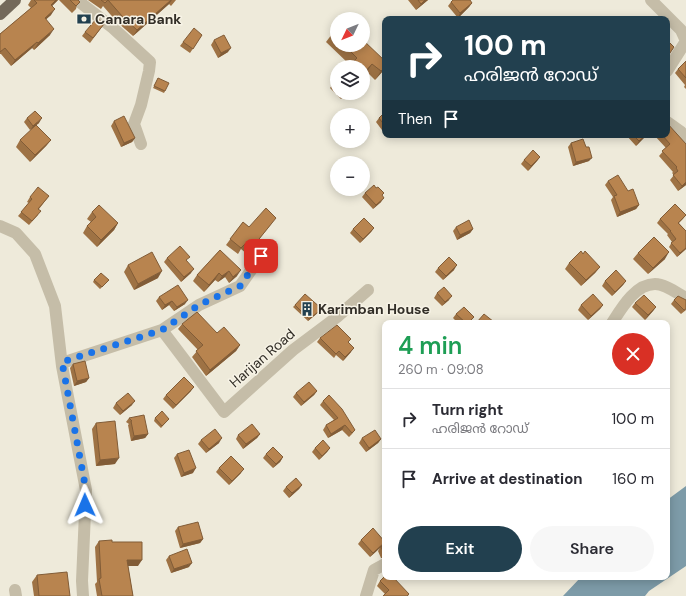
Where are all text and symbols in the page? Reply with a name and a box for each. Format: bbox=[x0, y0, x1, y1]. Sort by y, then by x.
place label: Canara Bank bbox=[95, 10, 181, 28]
bank icon: Canara Bank bbox=[76, 11, 92, 27]
north arrow bbox=[330, 12, 370, 52]
map controls bbox=[330, 12, 370, 196]
text: 100 m bbox=[464, 27, 547, 64]
icon: right bbox=[398, 32, 450, 84]
button: layers bbox=[330, 60, 370, 100]
text: ഹരിജൻ റോഡ് bbox=[464, 63, 598, 87]
button: + bbox=[330, 108, 370, 148]
icon: arrive bbox=[440, 108, 462, 130]
text: Then bbox=[398, 109, 432, 129]
button: − bbox=[330, 156, 370, 196]
pin bbox=[244, 239, 278, 273]
icon: arrive bbox=[250, 245, 272, 267]
place label: Karimban House bbox=[318, 300, 430, 318]
building icon: Karimban House bbox=[299, 301, 315, 317]
street label: Harijan Road bbox=[226, 325, 298, 391]
text: 4 min bbox=[398, 330, 462, 361]
button: close bbox=[612, 333, 654, 375]
text: 260 m · 09:08 bbox=[398, 361, 484, 378]
text: Turn right bbox=[432, 400, 503, 420]
icon: right bbox=[398, 408, 420, 430]
text: 100 m bbox=[611, 409, 654, 429]
text: ഹരിജൻ റോഡ് bbox=[432, 420, 528, 437]
icon: arrive bbox=[398, 468, 420, 490]
text: Arrive at destination bbox=[432, 469, 583, 489]
text: 160 m bbox=[612, 469, 654, 489]
position arrow bbox=[64, 484, 106, 526]
button: Exit bbox=[398, 526, 522, 572]
button: Share bbox=[530, 526, 654, 572]

